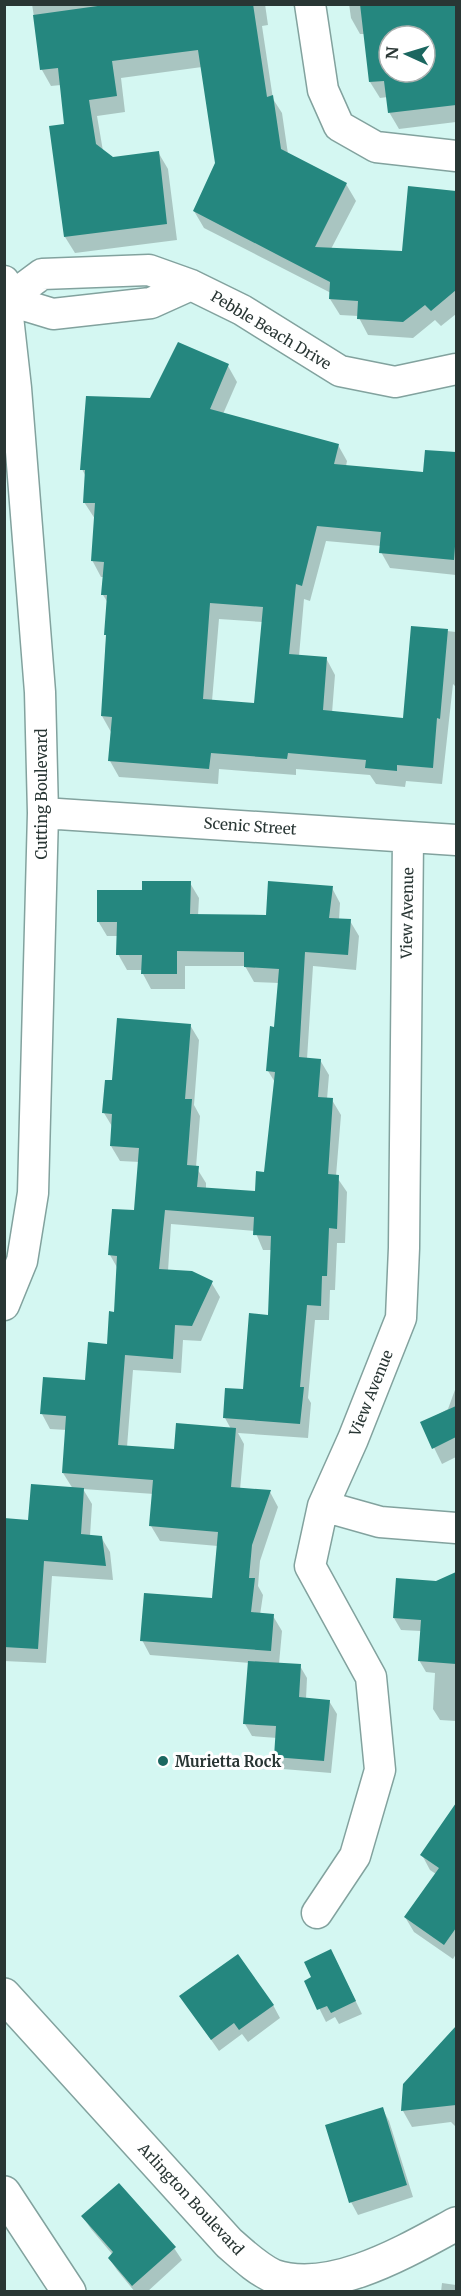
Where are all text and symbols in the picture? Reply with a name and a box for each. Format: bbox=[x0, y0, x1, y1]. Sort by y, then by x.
north arrow bbox=[377, 24, 437, 84]
text: N bbox=[382, 46, 402, 60]
street label: Pebble Beach Drive bbox=[207, 287, 335, 374]
street label: Cutting Boulevard bbox=[32, 729, 51, 859]
street label: Scenic Street bbox=[203, 813, 297, 839]
street label: View Avenue bbox=[397, 867, 417, 960]
street label: View Avenue bbox=[345, 1347, 397, 1440]
place label: Murietta Rock bbox=[175, 1752, 281, 1771]
marker: Murietta Rock bbox=[156, 1754, 170, 1768]
street label: Arlington Boulevard bbox=[134, 2138, 248, 2259]

